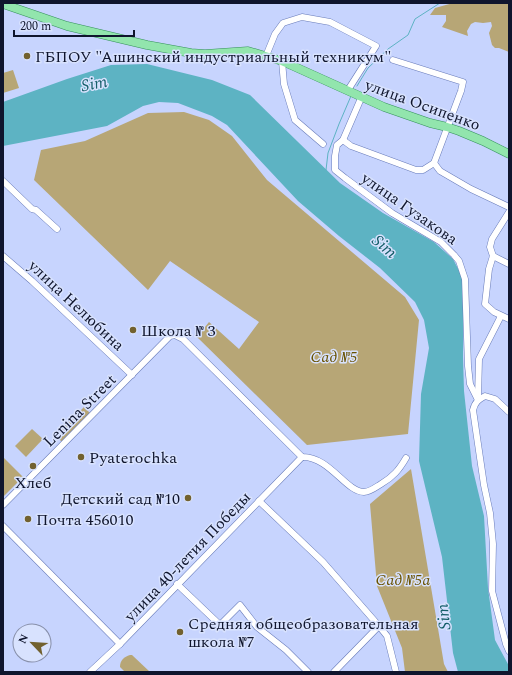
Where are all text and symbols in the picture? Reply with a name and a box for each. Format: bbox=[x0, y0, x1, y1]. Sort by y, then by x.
scale bar bbox=[14, 12, 134, 38]
text: 200 m bbox=[20, 17, 51, 36]
place label: ГБПОУ "Ашинский индустриальный техникум" bbox=[35, 45, 391, 69]
marker: ГБПОУ "Ашинский индустриальный техникум" bbox=[22, 51, 32, 61]
water label: Sim bbox=[79, 69, 110, 99]
street label: улица Осипенко bbox=[361, 73, 484, 137]
street label: улица Гузакова bbox=[355, 166, 463, 251]
water label: Sim bbox=[366, 228, 403, 265]
street label: улица Нелюбина bbox=[22, 254, 130, 357]
place label: Школа № 3 bbox=[141, 319, 216, 343]
marker: Школа № 3 bbox=[128, 325, 138, 335]
park label: Сад №5 bbox=[311, 345, 357, 369]
street label: Lenina Street bbox=[38, 368, 122, 453]
place label: Pyaterochka bbox=[89, 446, 177, 470]
marker: Pyaterochka bbox=[76, 452, 86, 462]
marker: Хлеб bbox=[28, 461, 38, 471]
place label: Хлеб bbox=[15, 471, 51, 495]
street label: улица 40-летия Победы bbox=[118, 486, 257, 628]
place label: Детский сад №10 bbox=[61, 487, 180, 511]
marker: Детский сад №10 bbox=[183, 493, 193, 503]
place label: Почта 456010 bbox=[36, 508, 134, 532]
marker: Почта 456010 bbox=[23, 514, 33, 524]
park label: Сад №5а bbox=[376, 568, 430, 592]
water label: Sim bbox=[429, 602, 459, 632]
place label: Средняя общеобразовательная школа №7 bbox=[188, 612, 419, 654]
north arrow bbox=[12, 623, 52, 663]
marker: Средняя общеобразовательная школа №7 bbox=[175, 627, 185, 637]
text: N bbox=[14, 631, 33, 647]

